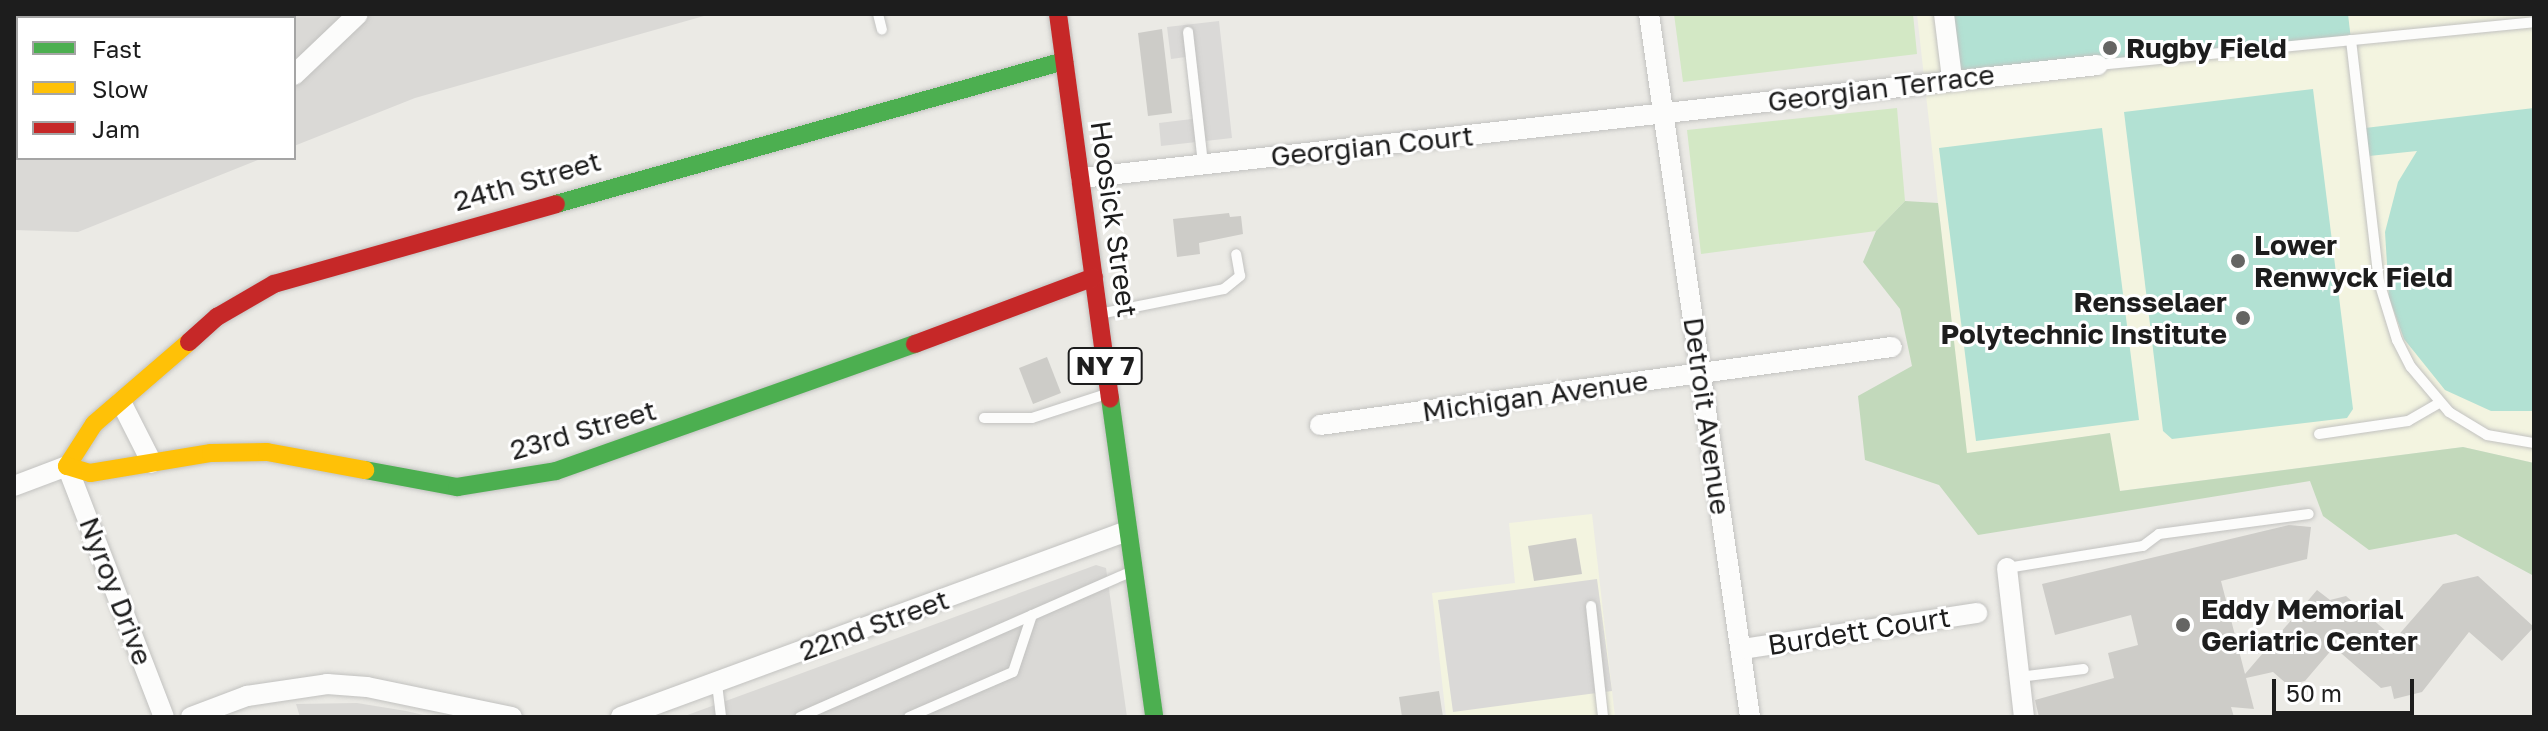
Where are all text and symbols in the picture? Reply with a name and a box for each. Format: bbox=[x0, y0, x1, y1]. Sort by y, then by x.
legend bbox=[16, 16, 296, 160]
place label: Rugby Field bbox=[2126, 31, 2287, 65]
text: Fast bbox=[92, 34, 142, 63]
marker: Rugby Field bbox=[2101, 39, 2119, 57]
street label: Georgian Terrace bbox=[1766, 57, 1996, 119]
text: Slow bbox=[92, 74, 148, 103]
text: Jam bbox=[92, 114, 140, 143]
street label: Hoosick Street bbox=[1084, 119, 1144, 319]
street label: Georgian Court bbox=[1269, 119, 1475, 173]
street label: 24th Street bbox=[449, 144, 605, 218]
place label: Lower Renwyck Field bbox=[2254, 228, 2453, 294]
marker: Lower Renwyck Field bbox=[2229, 252, 2247, 270]
place label: Rensselaer Polytechnic Institute bbox=[1941, 285, 2227, 351]
marker: Rensselaer Polytechnic Institute bbox=[2234, 309, 2252, 327]
street label: Detroit Avenue bbox=[1677, 315, 1737, 517]
road number: NY 7 bbox=[1067, 344, 1143, 388]
street label: Michigan Avenue bbox=[1420, 364, 1650, 428]
street label: 23rd Street bbox=[506, 393, 660, 467]
street label: Nyroy Drive bbox=[72, 512, 160, 670]
street label: 22nd Street bbox=[795, 582, 953, 668]
place label: Eddy Memorial Geriatric Center bbox=[2201, 592, 2418, 658]
street label: Burdett Court bbox=[1765, 600, 1953, 662]
marker: Eddy Memorial Geriatric Center bbox=[2172, 614, 2194, 636]
scale bar bbox=[2276, 663, 2418, 713]
text: 50 m bbox=[2286, 678, 2342, 707]

